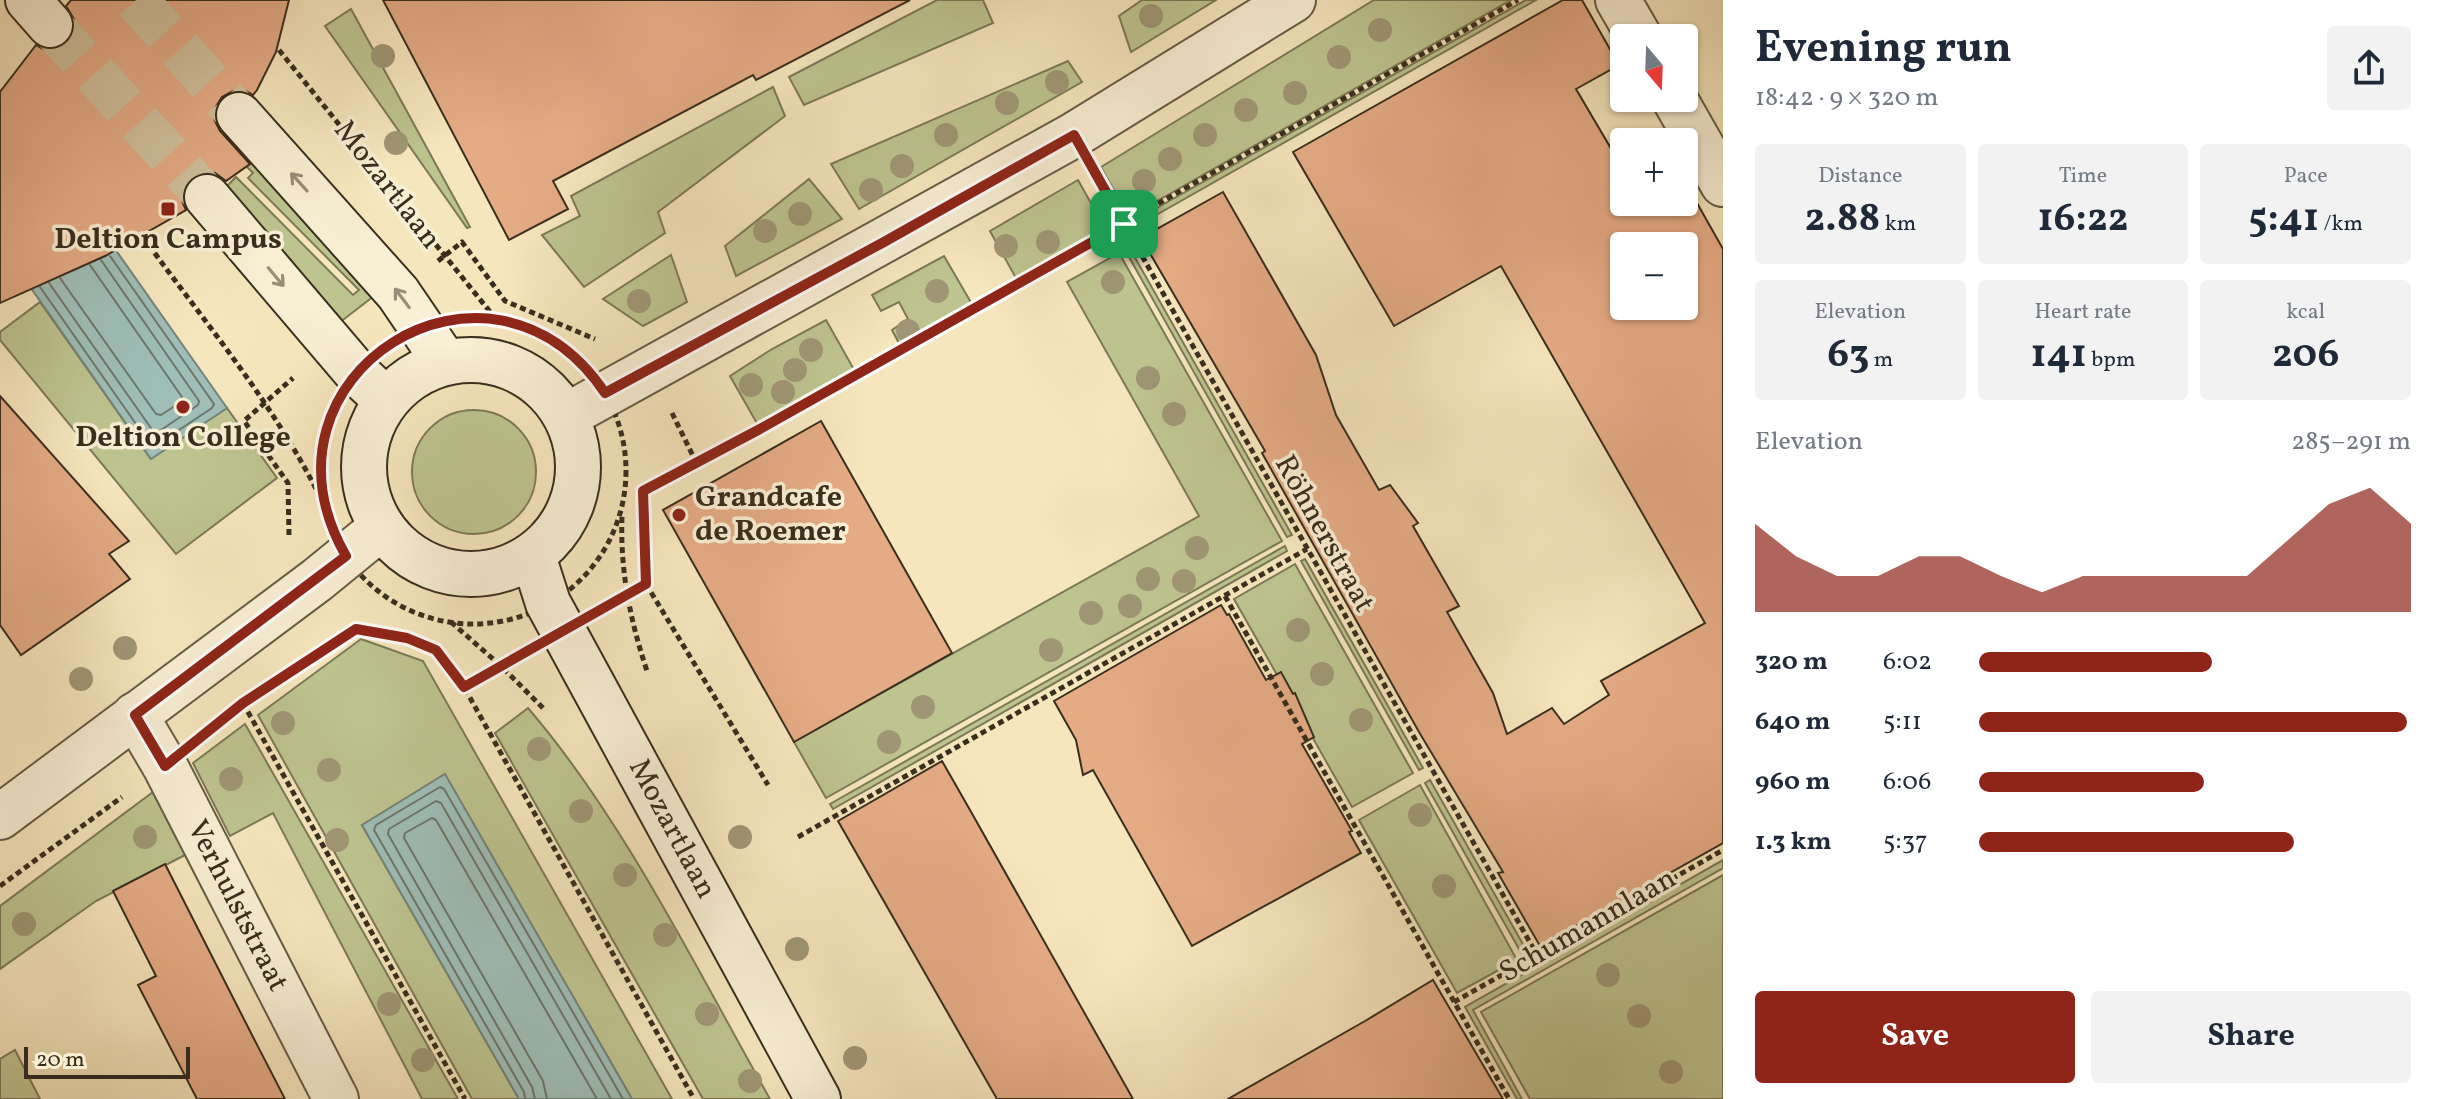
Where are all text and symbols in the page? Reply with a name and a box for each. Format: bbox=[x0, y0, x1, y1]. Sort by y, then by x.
text: Evening run bbox=[1755, 19, 2012, 80]
north arrow bbox=[1610, 24, 1698, 112]
map controls bbox=[1610, 24, 1698, 320]
button: share bbox=[2327, 26, 2411, 110]
text: 18:42 · 9 × 320 m bbox=[1755, 80, 1938, 116]
street label: Mozartlaan bbox=[323, 112, 451, 258]
button: + bbox=[1610, 128, 1698, 216]
text: Distance bbox=[1818, 161, 1902, 192]
text: Time bbox=[2059, 161, 2107, 192]
text: Pace bbox=[2284, 161, 2328, 192]
one-way arrow bbox=[290, 173, 308, 193]
pin bbox=[1090, 190, 1158, 258]
text: 2.88 bbox=[1805, 192, 1880, 248]
text: 16:22 bbox=[2037, 192, 2128, 248]
text: 5:41 bbox=[2248, 192, 2319, 248]
marker: Deltion Campus bbox=[159, 200, 177, 218]
icon: arrive bbox=[1102, 202, 1146, 246]
text: km bbox=[1880, 209, 1916, 240]
text: /km bbox=[2319, 209, 2363, 240]
place label: Deltion Campus bbox=[54, 219, 282, 261]
button: − bbox=[1610, 232, 1698, 320]
one-way arrow bbox=[267, 267, 285, 287]
one-way arrow bbox=[393, 288, 410, 309]
text: Elevation bbox=[1815, 297, 1906, 328]
text: Heart rate bbox=[2034, 297, 2132, 328]
text: kcal bbox=[2286, 297, 2325, 328]
text: 63 bbox=[1827, 328, 1869, 384]
text: 141 bbox=[2031, 328, 2087, 384]
text: 206 bbox=[2272, 328, 2339, 384]
text: m bbox=[1869, 345, 1893, 376]
text: bpm bbox=[2087, 345, 2135, 376]
marker: Deltion College bbox=[174, 398, 192, 416]
place label: Deltion College bbox=[75, 417, 291, 459]
text: Elevation bbox=[1755, 424, 1863, 460]
text: 285–291 m bbox=[2291, 424, 2411, 460]
street label: Röhnerstraat bbox=[1263, 448, 1385, 620]
place label: Grandcafe de Roemer bbox=[695, 477, 846, 553]
marker: Grandcafe de Roemer bbox=[670, 506, 688, 524]
text: 320 m bbox=[1755, 644, 1828, 680]
text: 6:02 bbox=[1883, 644, 1932, 680]
text: 640 m bbox=[1755, 704, 1831, 740]
text: 5:11 bbox=[1883, 704, 1922, 740]
street label: Mozartlaan bbox=[618, 752, 726, 906]
text: 960 m bbox=[1755, 764, 1830, 800]
text: 6:06 bbox=[1883, 764, 1931, 800]
street label: Verhulststraat bbox=[176, 813, 298, 999]
text: 1.3 km bbox=[1755, 824, 1832, 860]
text: 5:37 bbox=[1883, 824, 1928, 860]
street label: Schumannlaan bbox=[1492, 858, 1684, 994]
button: Save bbox=[1755, 991, 2075, 1083]
button: Share bbox=[2091, 991, 2411, 1083]
scale bar bbox=[24, 1043, 190, 1079]
text: 20 m bbox=[36, 1045, 85, 1076]

